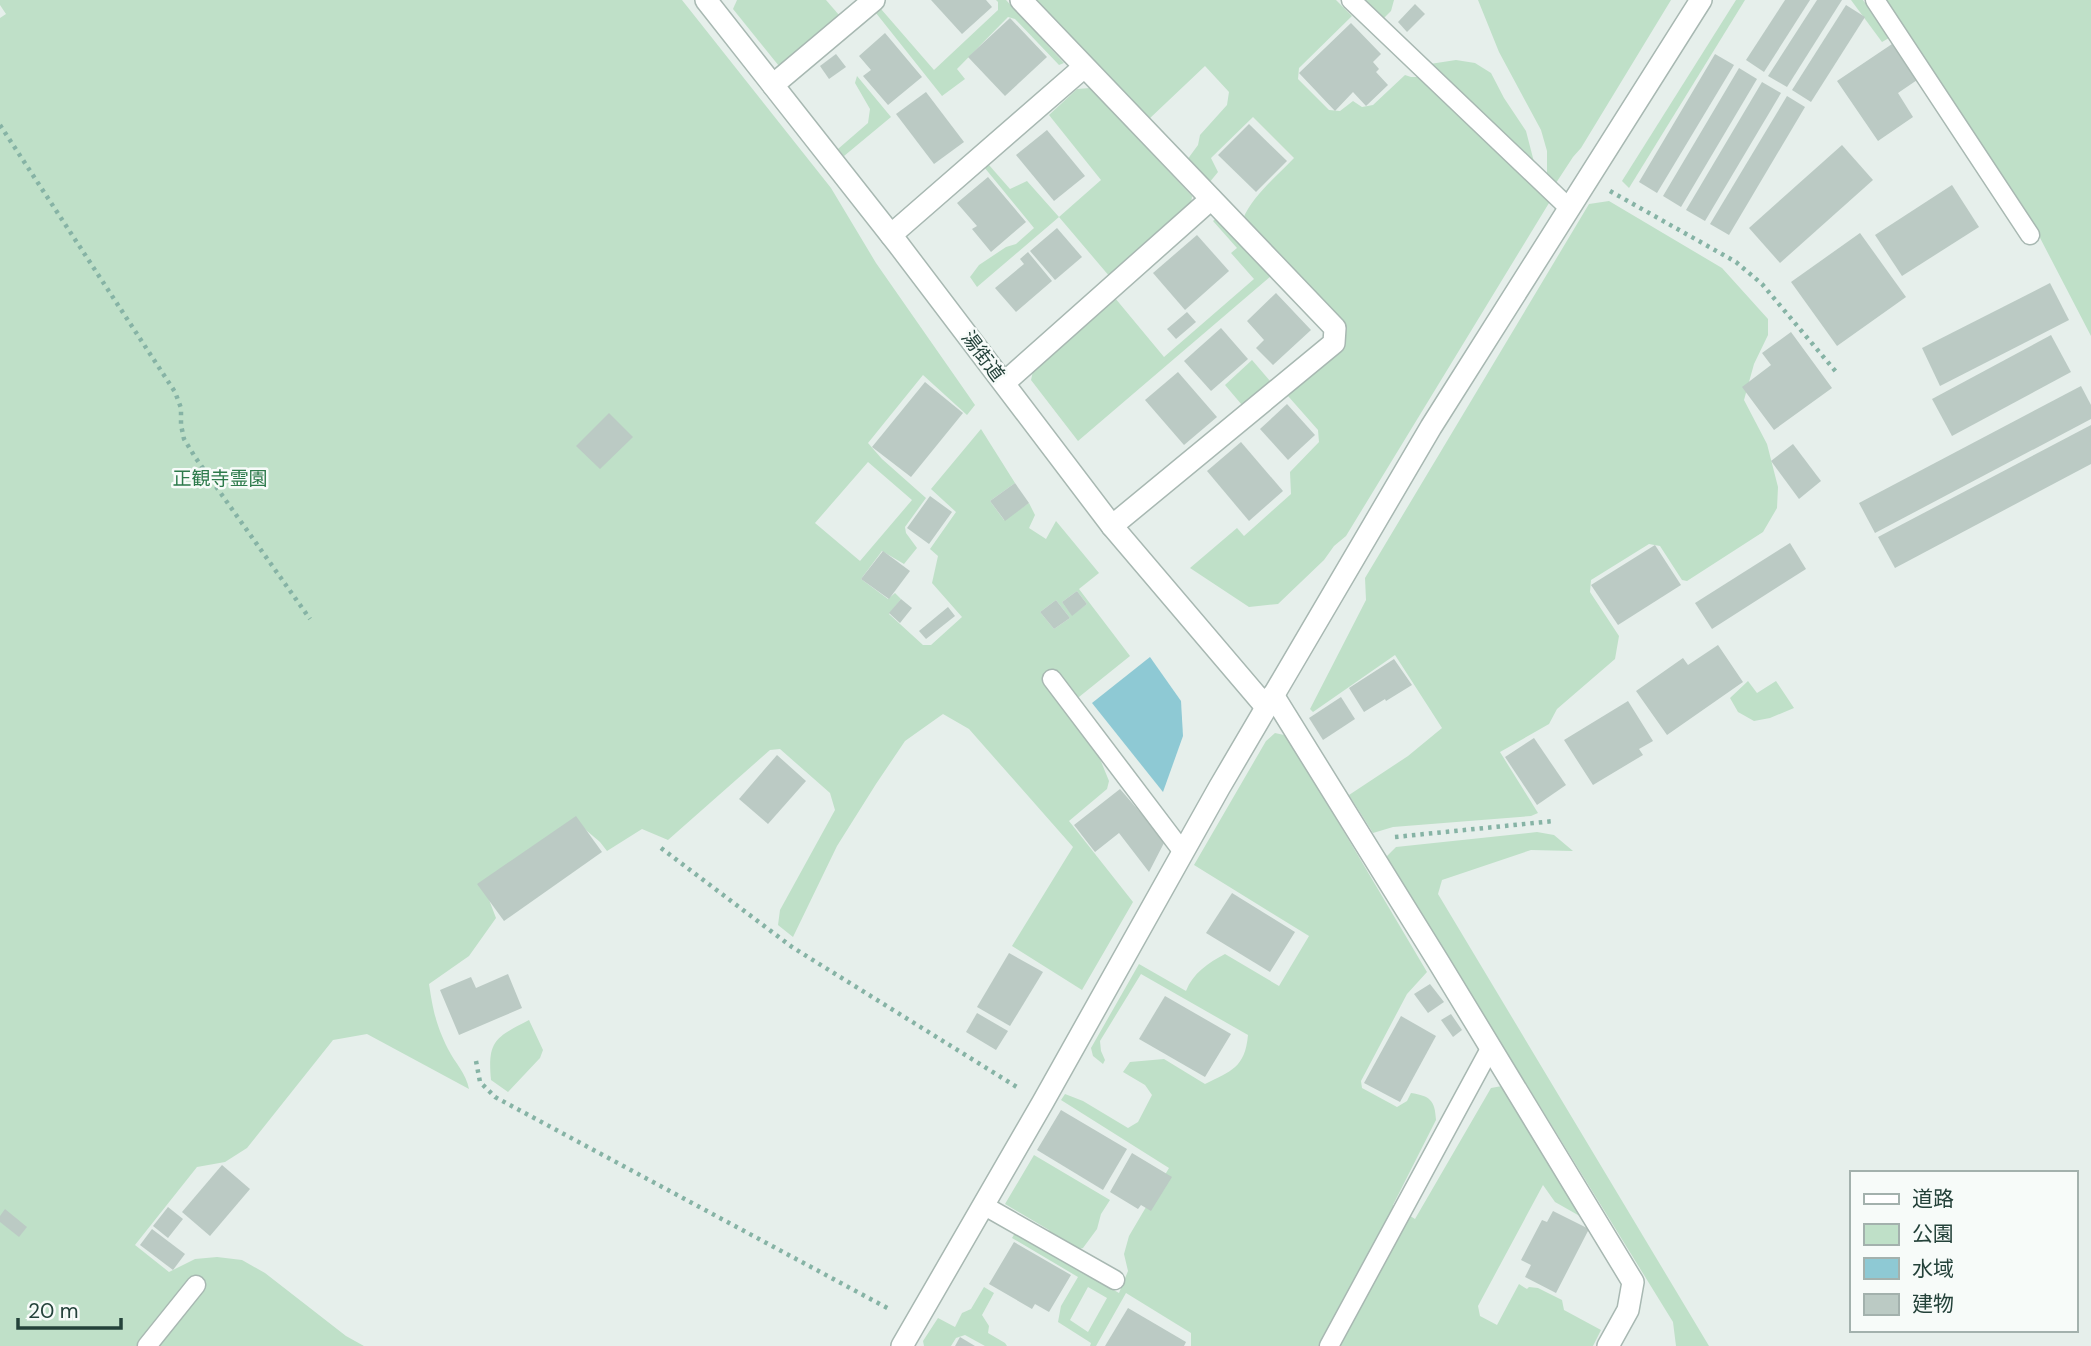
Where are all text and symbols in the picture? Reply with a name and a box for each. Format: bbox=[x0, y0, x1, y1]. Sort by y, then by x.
street label: 湯街道 bbox=[956, 326, 1010, 386]
park label: 正観寺霊園 bbox=[172, 466, 268, 491]
legend bbox=[1850, 1171, 2077, 1332]
text: 道路 bbox=[1912, 1185, 1954, 1213]
text: 公園 bbox=[1912, 1220, 1954, 1248]
text: 水域 bbox=[1912, 1255, 1954, 1283]
scale bar bbox=[18, 1286, 121, 1330]
text: 建物 bbox=[1912, 1290, 1954, 1318]
text: 20 m bbox=[28, 1297, 79, 1325]

